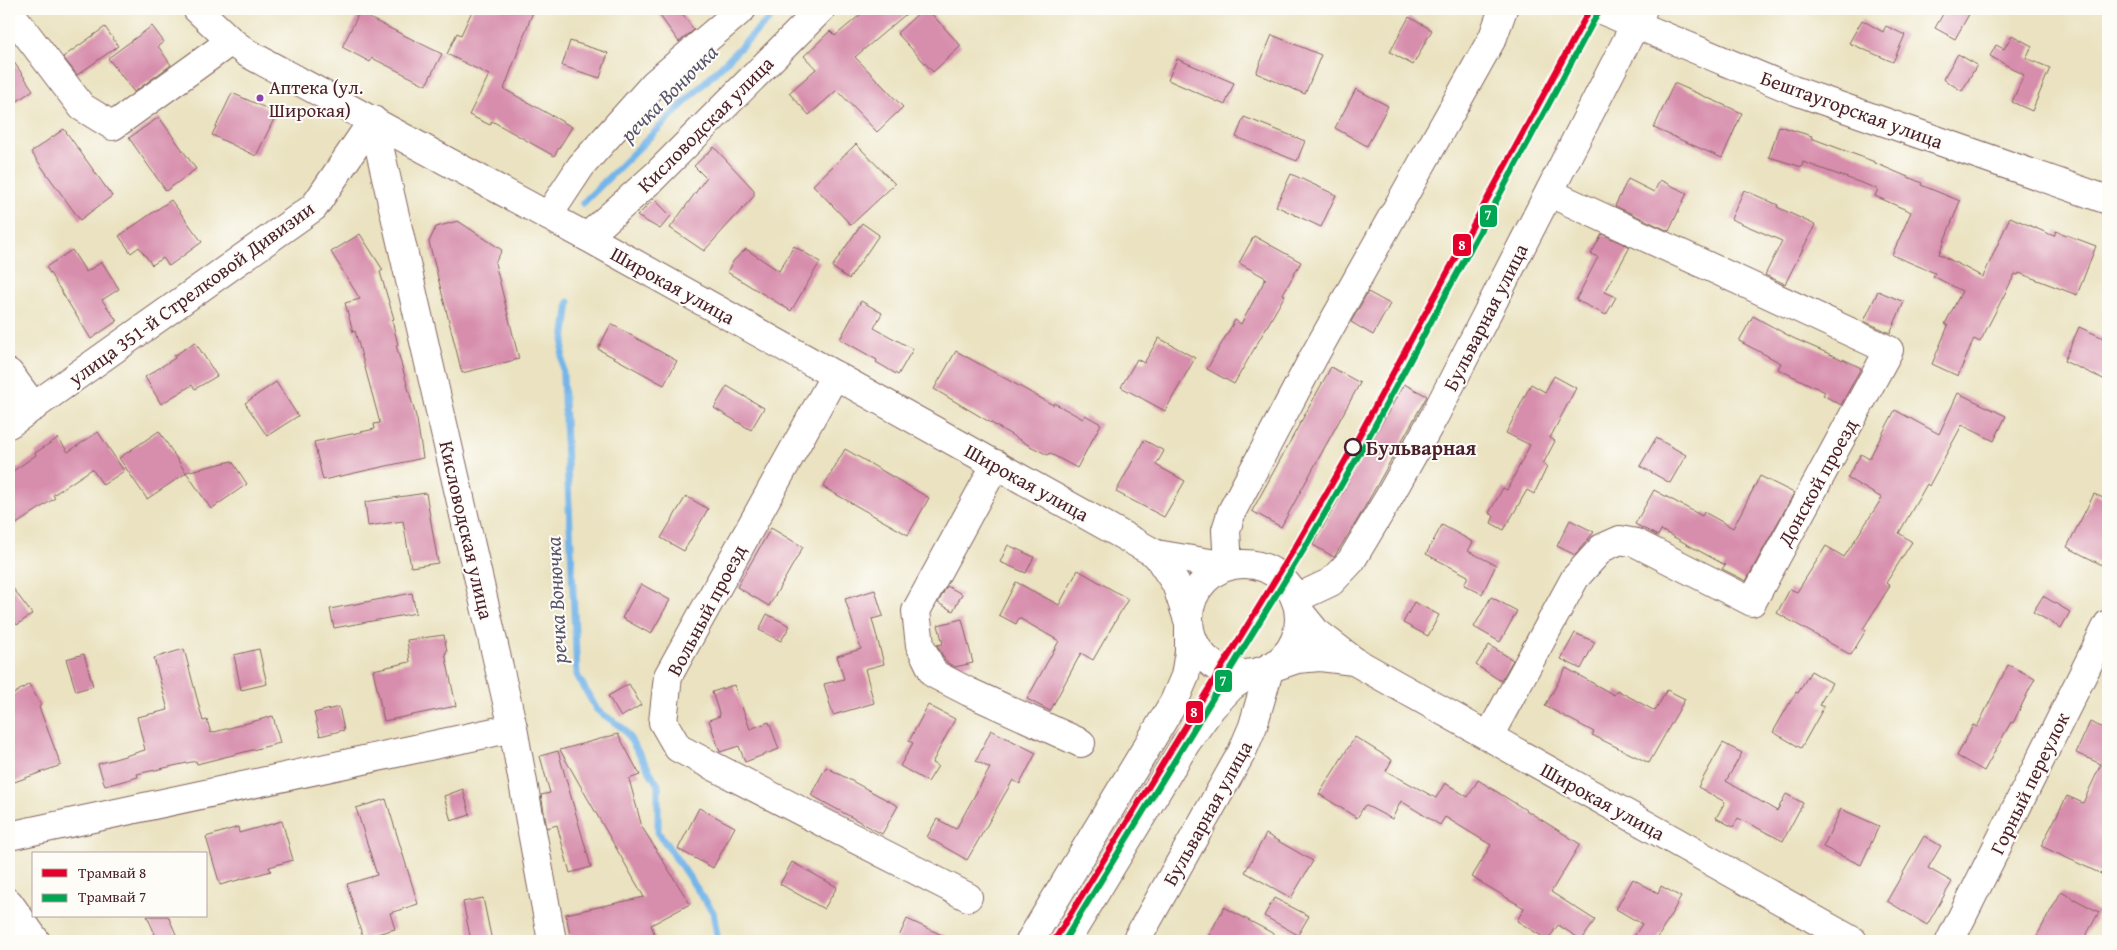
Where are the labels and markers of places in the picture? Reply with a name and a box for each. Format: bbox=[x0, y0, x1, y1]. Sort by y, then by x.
place label: Аптека (ул. Широкая) bbox=[269, 73, 363, 124]
marker: Аптека (ул. Широкая) bbox=[255, 93, 265, 103]
place label: Бульварная bbox=[1366, 433, 1477, 462]
marker: Бульварная bbox=[1344, 438, 1362, 456]

